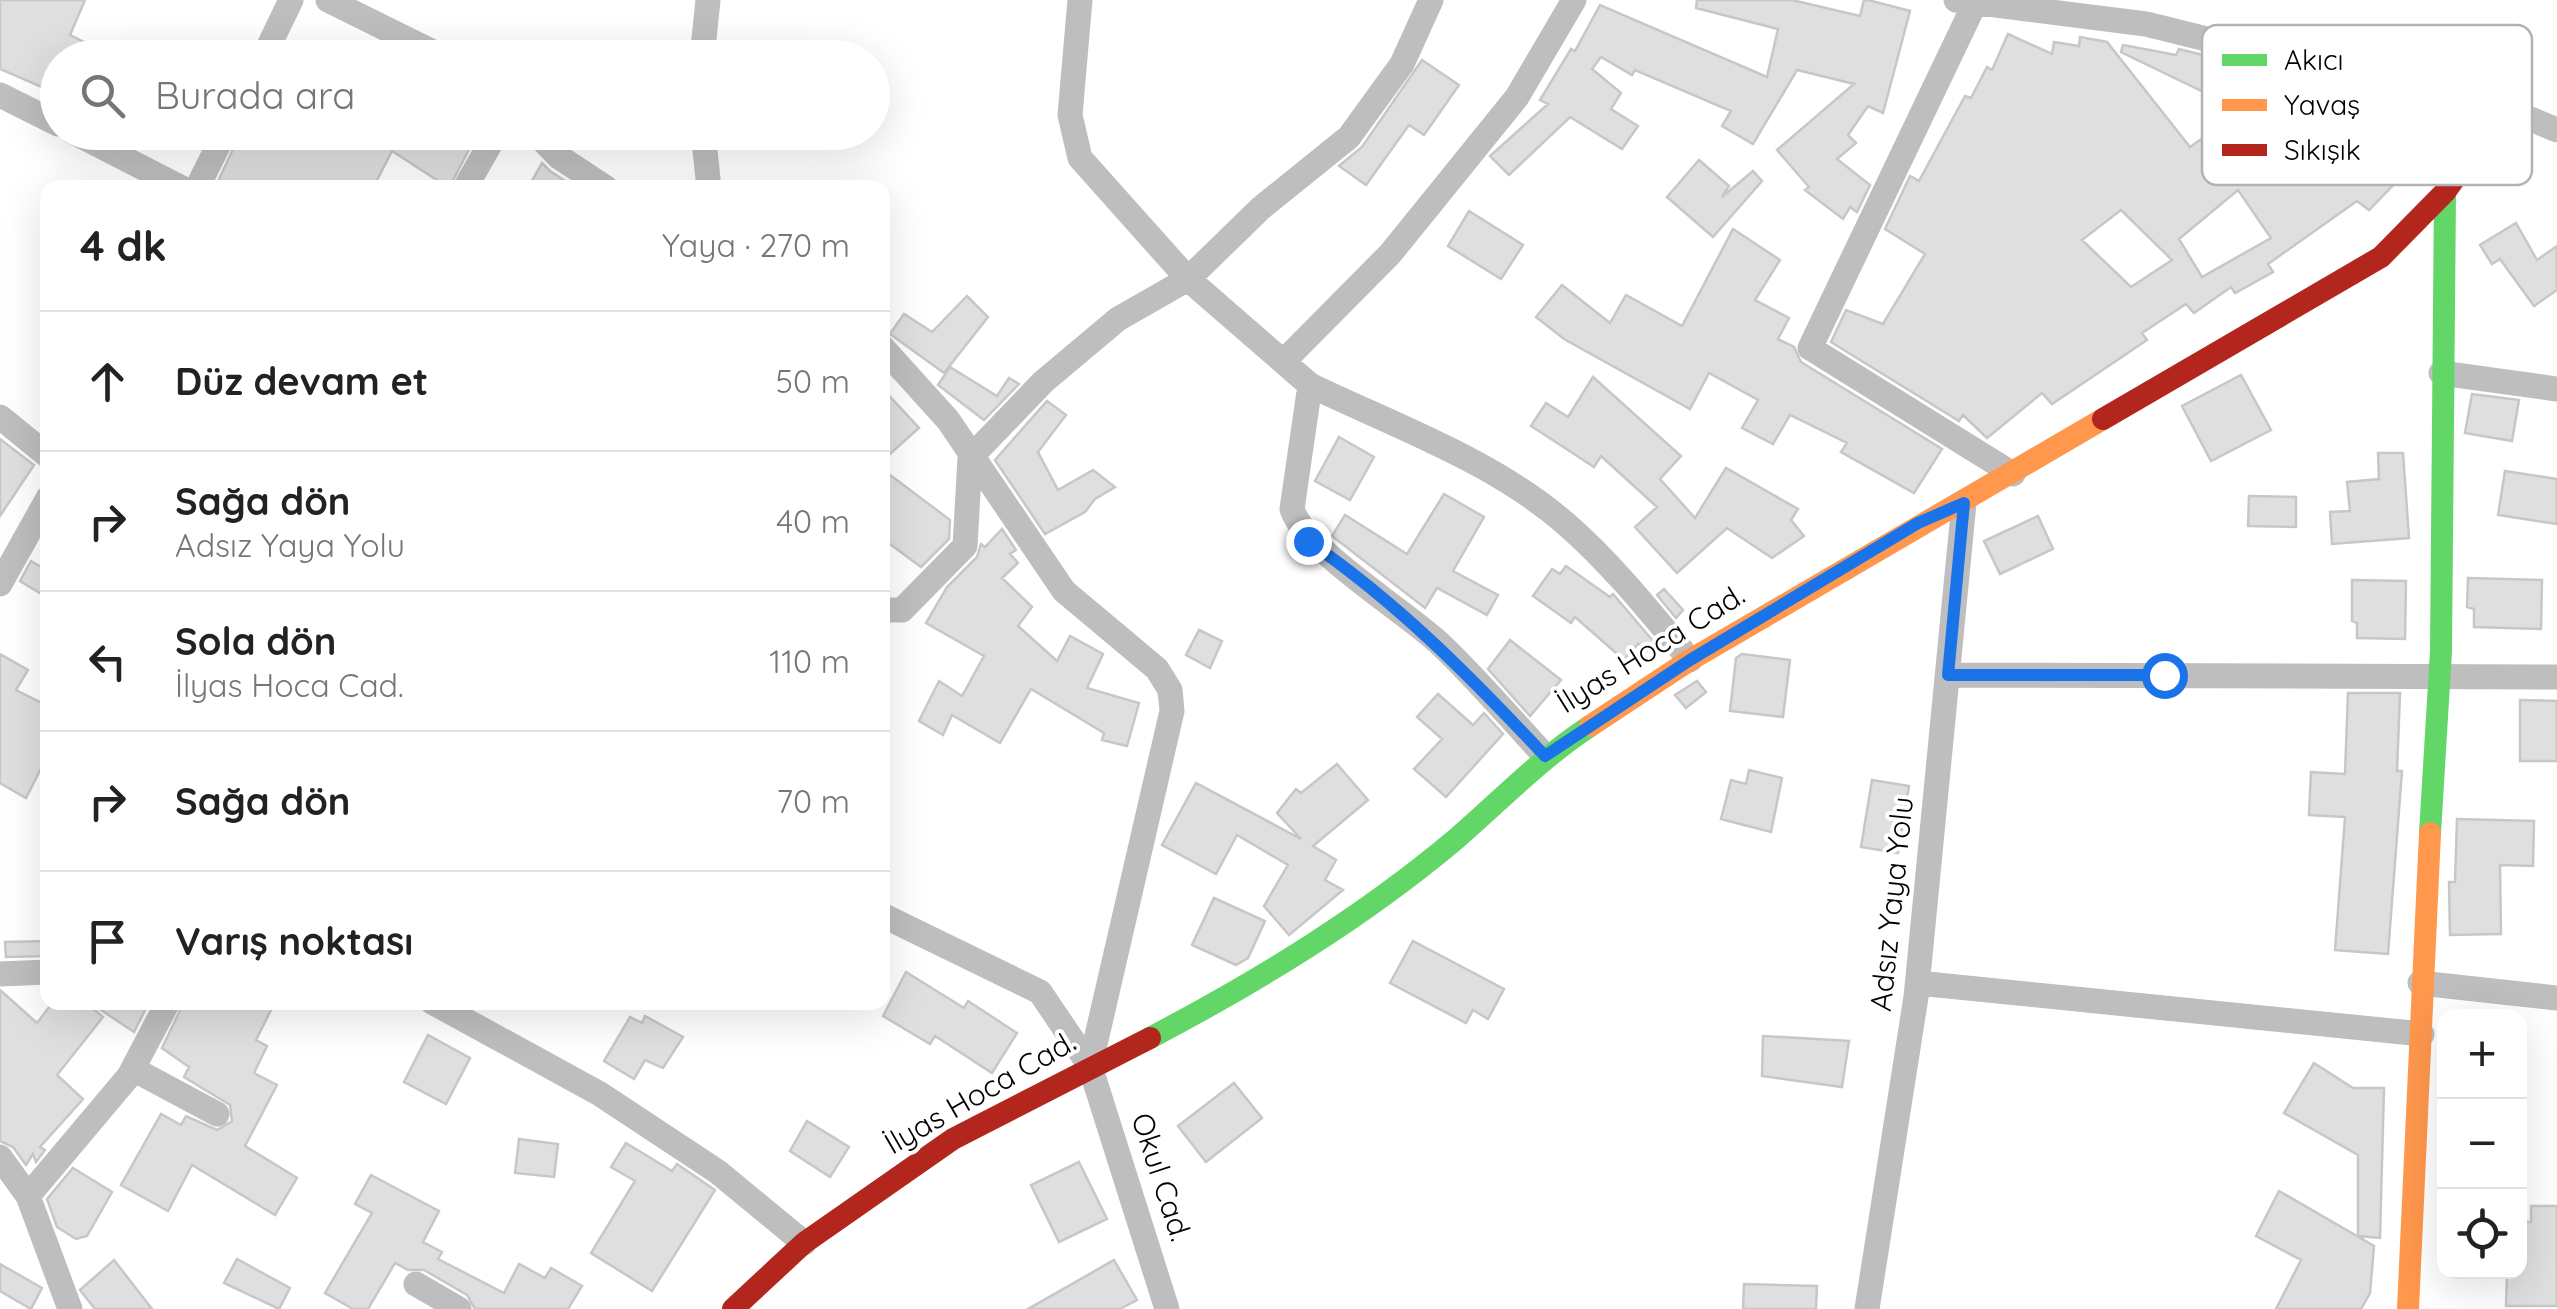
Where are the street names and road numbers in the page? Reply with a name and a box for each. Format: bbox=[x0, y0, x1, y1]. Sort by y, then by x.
street label: İlyas Hoca Cad. bbox=[1549, 575, 1751, 721]
street label: Adsız Yaya Yolu bbox=[1861, 795, 1921, 1013]
street label: İlyas Hoca Cad. bbox=[877, 1022, 1082, 1162]
street label: Okul Cad. bbox=[1123, 1108, 1200, 1246]

